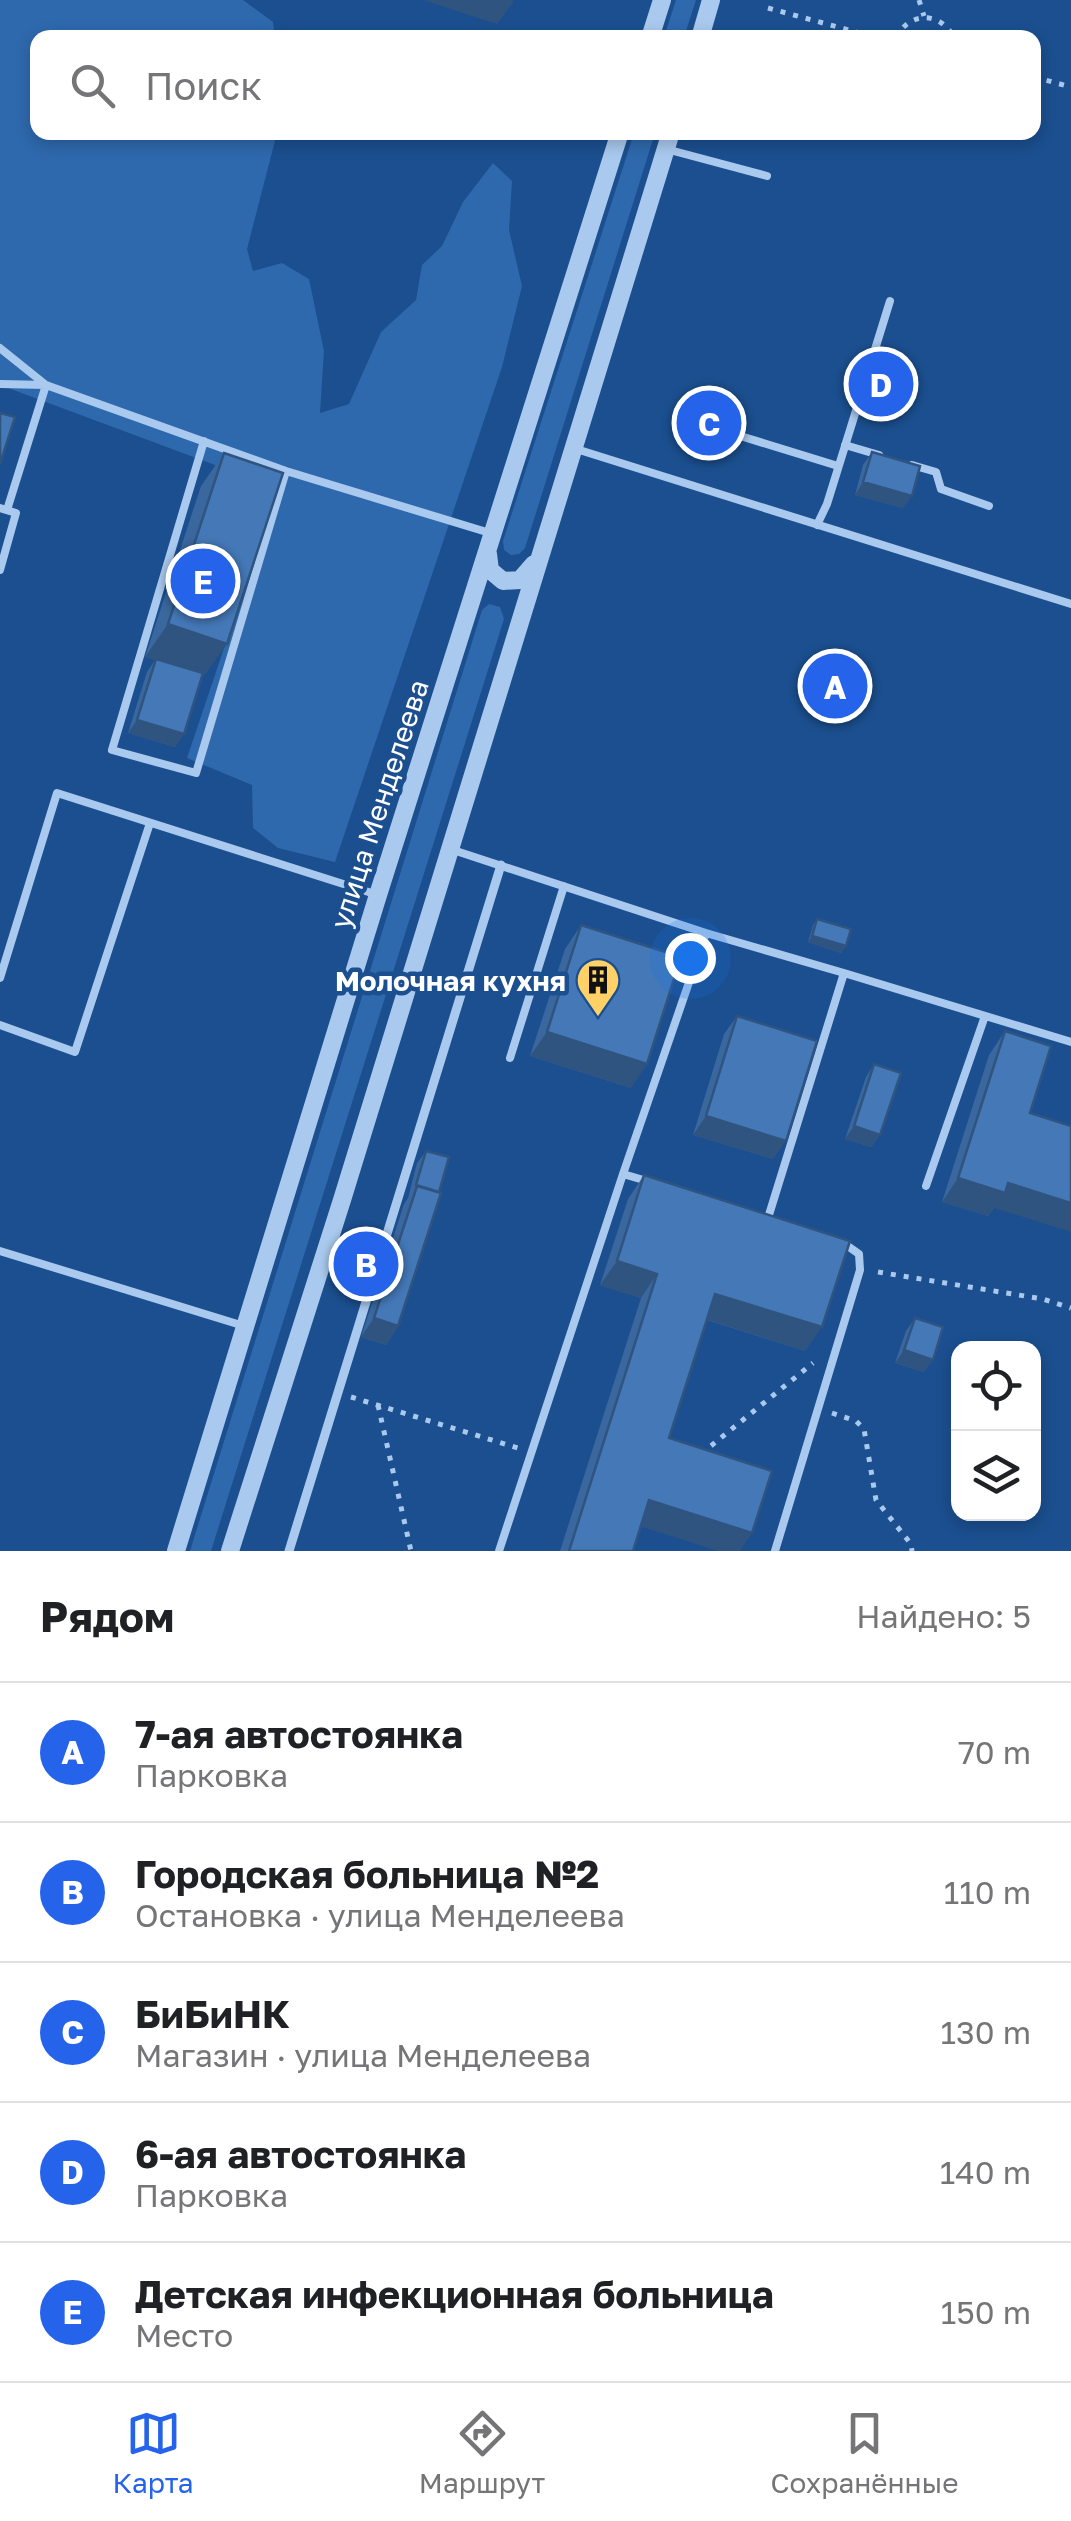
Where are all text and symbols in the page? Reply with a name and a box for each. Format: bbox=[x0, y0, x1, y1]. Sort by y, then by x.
search box bbox=[30, 30, 1041, 140]
icon: search bbox=[65, 58, 120, 113]
text: Поиск bbox=[145, 63, 262, 108]
pin: D bbox=[848, 346, 914, 422]
pin: C bbox=[676, 386, 742, 460]
pin: E bbox=[170, 544, 236, 618]
pin: A bbox=[802, 648, 868, 724]
street label: улица Менделеева bbox=[323, 675, 435, 933]
your location bbox=[665, 933, 716, 984]
building icon: Молочная кухня bbox=[575, 957, 621, 1018]
place label: Молочная кухня bbox=[335, 964, 566, 997]
pin: B bbox=[334, 1226, 398, 1302]
map controls bbox=[951, 1341, 1041, 1521]
button: locate bbox=[951, 1341, 1041, 1431]
button: layers bbox=[951, 1431, 1041, 1521]
text: Рядом bbox=[40, 1591, 174, 1641]
text: Найдено: 5 bbox=[856, 1597, 1031, 1635]
text: 7-ая автостоянка bbox=[135, 1711, 463, 1756]
text: A bbox=[61, 1733, 84, 1771]
text: 70 m bbox=[958, 1733, 1031, 1771]
text: Парковка bbox=[135, 1756, 288, 1794]
text: Городская больница №2 bbox=[135, 1851, 599, 1896]
text: B bbox=[61, 1873, 84, 1911]
text: 110 m bbox=[944, 1873, 1031, 1911]
text: Остановка · улица Менделеева bbox=[135, 1896, 625, 1934]
text: БиБиНК bbox=[135, 1991, 290, 2036]
text: C bbox=[61, 2013, 84, 2051]
text: 130 m bbox=[941, 2013, 1031, 2051]
text: Магазин · улица Менделеева bbox=[135, 2036, 591, 2074]
text: 6-ая автостоянка bbox=[135, 2131, 466, 2176]
text: D bbox=[61, 2153, 84, 2191]
text: 140 m bbox=[940, 2153, 1031, 2191]
text: Парковка bbox=[135, 2176, 288, 2214]
text: Детская инфекционная больница bbox=[135, 2271, 774, 2316]
text: E bbox=[63, 2293, 82, 2331]
text: 150 m bbox=[941, 2293, 1031, 2331]
text: Место bbox=[135, 2316, 233, 2354]
tab: Карта bbox=[113, 2406, 194, 2499]
tab: Маршрут bbox=[419, 2406, 545, 2499]
tab: Сохранённые bbox=[770, 2406, 958, 2499]

